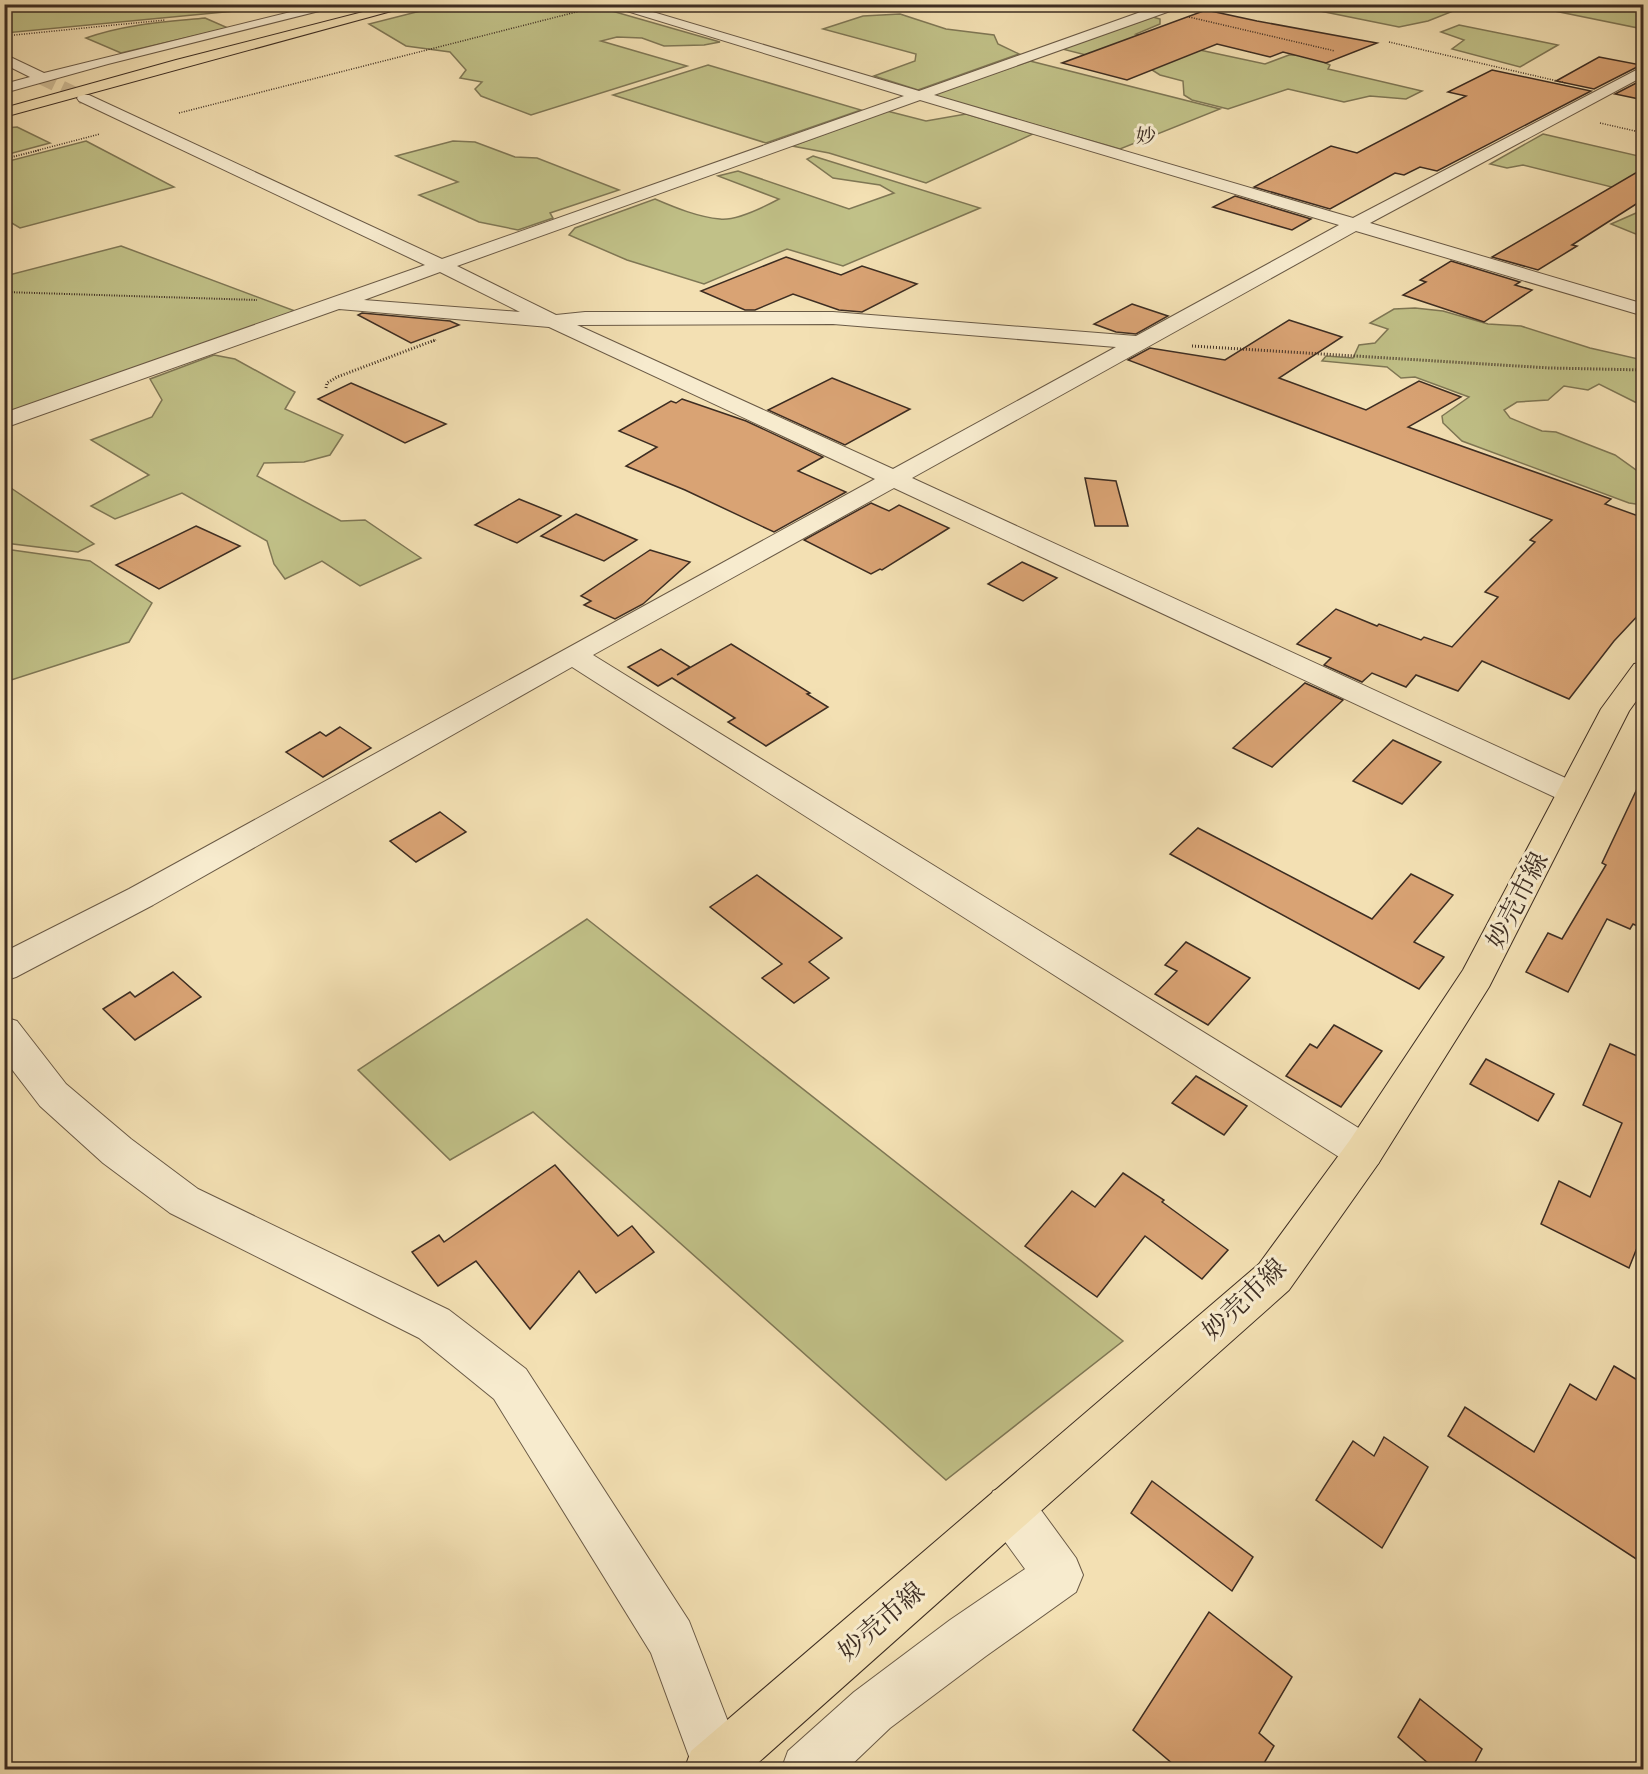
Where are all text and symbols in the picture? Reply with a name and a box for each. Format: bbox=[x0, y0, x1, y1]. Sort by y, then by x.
district label: 妙 bbox=[1136, 124, 1156, 148]
street label: 妙売市線 bbox=[1479, 846, 1555, 954]
street label: 妙売市線 bbox=[1195, 1251, 1293, 1347]
street label: 妙売市線 bbox=[831, 1575, 931, 1667]

